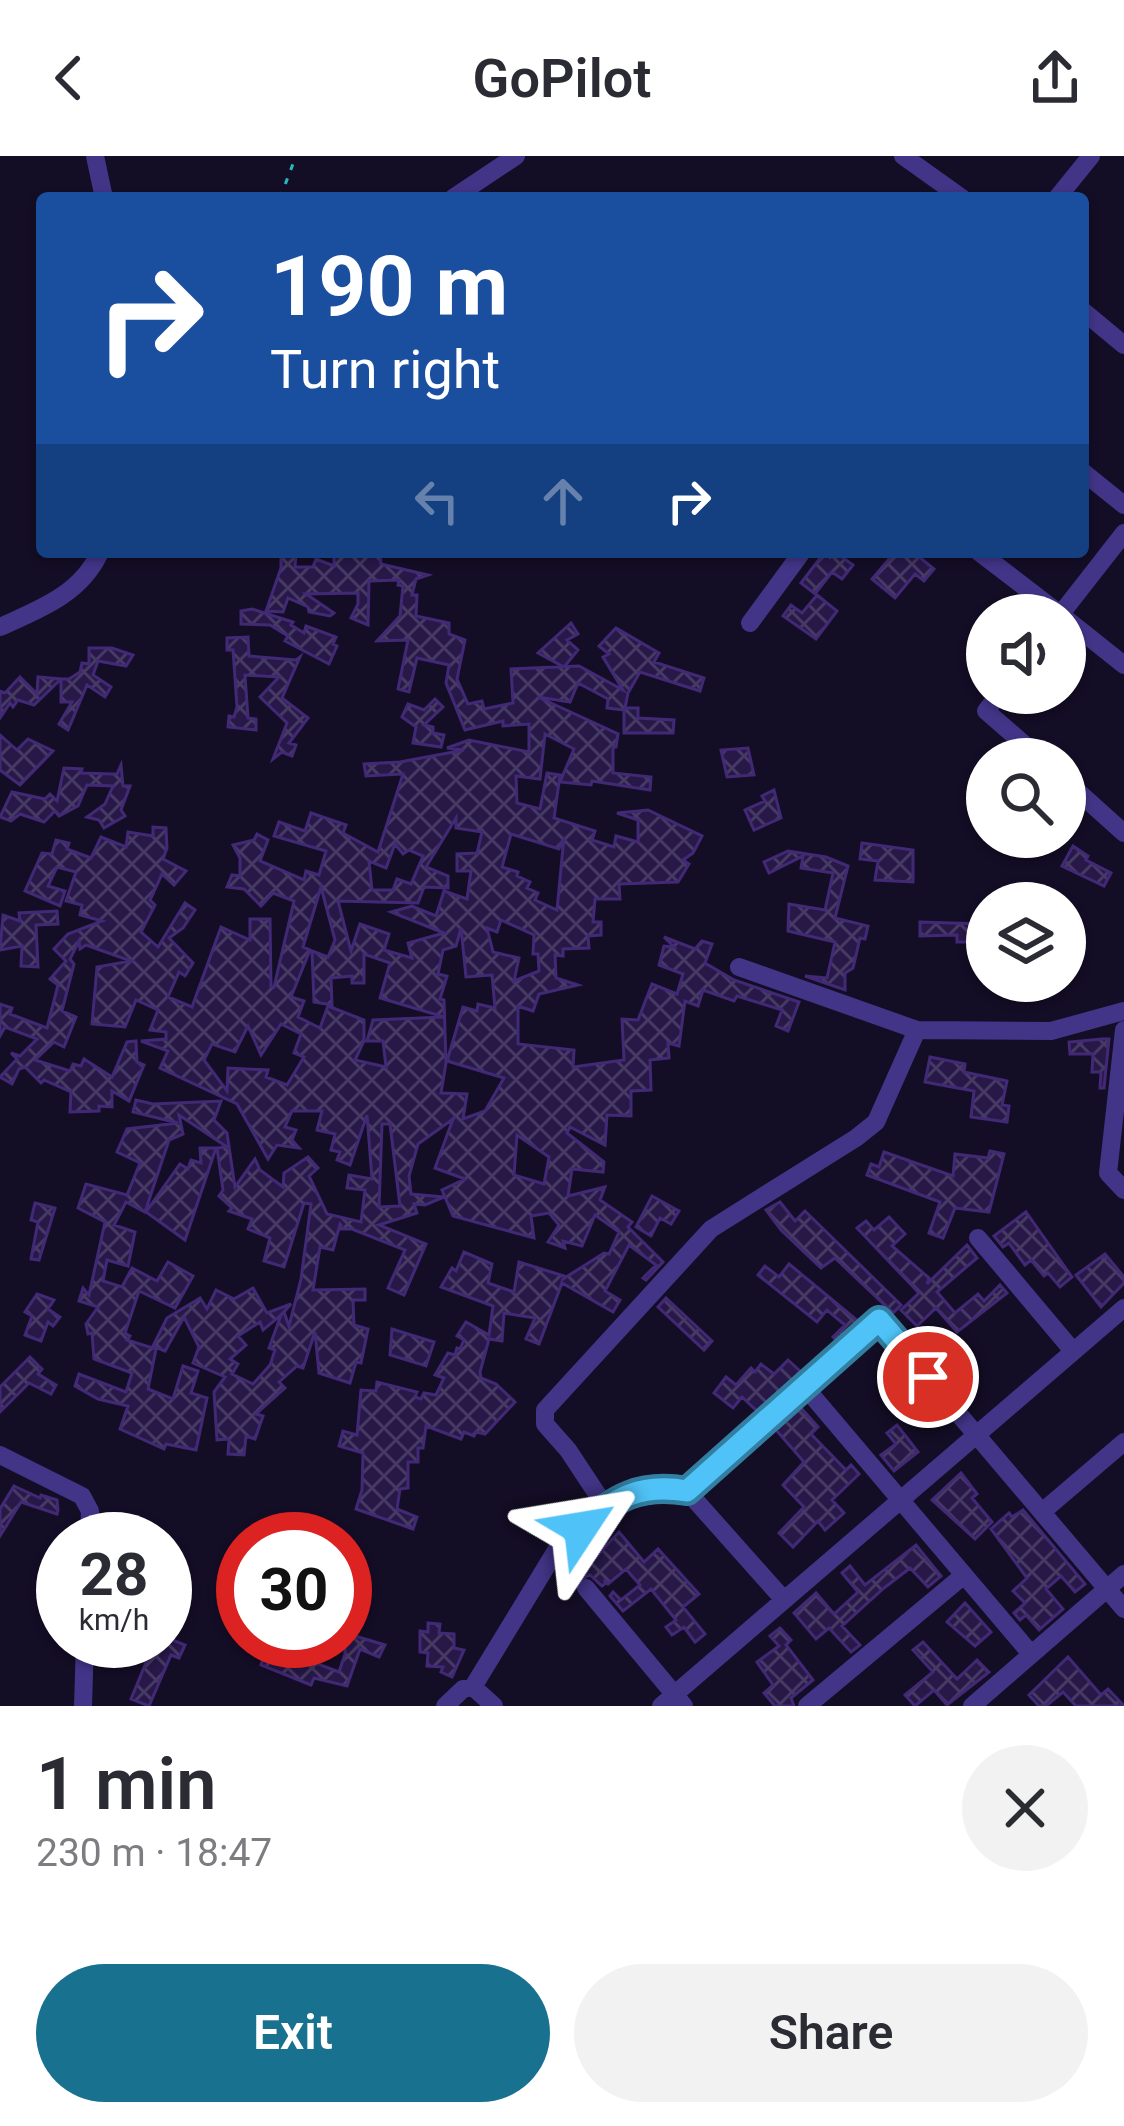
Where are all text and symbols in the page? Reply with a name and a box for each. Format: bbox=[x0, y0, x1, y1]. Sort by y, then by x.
icon: back bbox=[36, 45, 102, 111]
icon: share bbox=[1022, 45, 1088, 111]
text: GoPilot bbox=[473, 47, 651, 110]
text: 190 m bbox=[270, 237, 508, 336]
icon: right bbox=[72, 240, 228, 396]
text: Turn right bbox=[270, 338, 500, 401]
icon: left bbox=[404, 468, 470, 534]
icon: ahead bbox=[530, 468, 596, 534]
icon: right bbox=[656, 468, 722, 534]
map controls bbox=[966, 594, 1086, 1002]
button: sound bbox=[966, 594, 1086, 714]
button: search bbox=[966, 738, 1086, 858]
button: layers bbox=[966, 882, 1086, 1002]
pin bbox=[877, 1326, 979, 1428]
icon: arrive bbox=[895, 1344, 961, 1410]
position arrow bbox=[518, 1465, 644, 1591]
speed limit sign: 30 bbox=[216, 1512, 372, 1668]
text: 28 bbox=[80, 1539, 148, 1610]
text: km/h bbox=[79, 1602, 149, 1637]
text: 1 min bbox=[36, 1742, 217, 1827]
button: close bbox=[962, 1745, 1088, 1871]
text: 230 m · 18:47 bbox=[36, 1830, 272, 1876]
button: Exit bbox=[36, 1964, 550, 2102]
button: Share bbox=[574, 1964, 1088, 2102]

